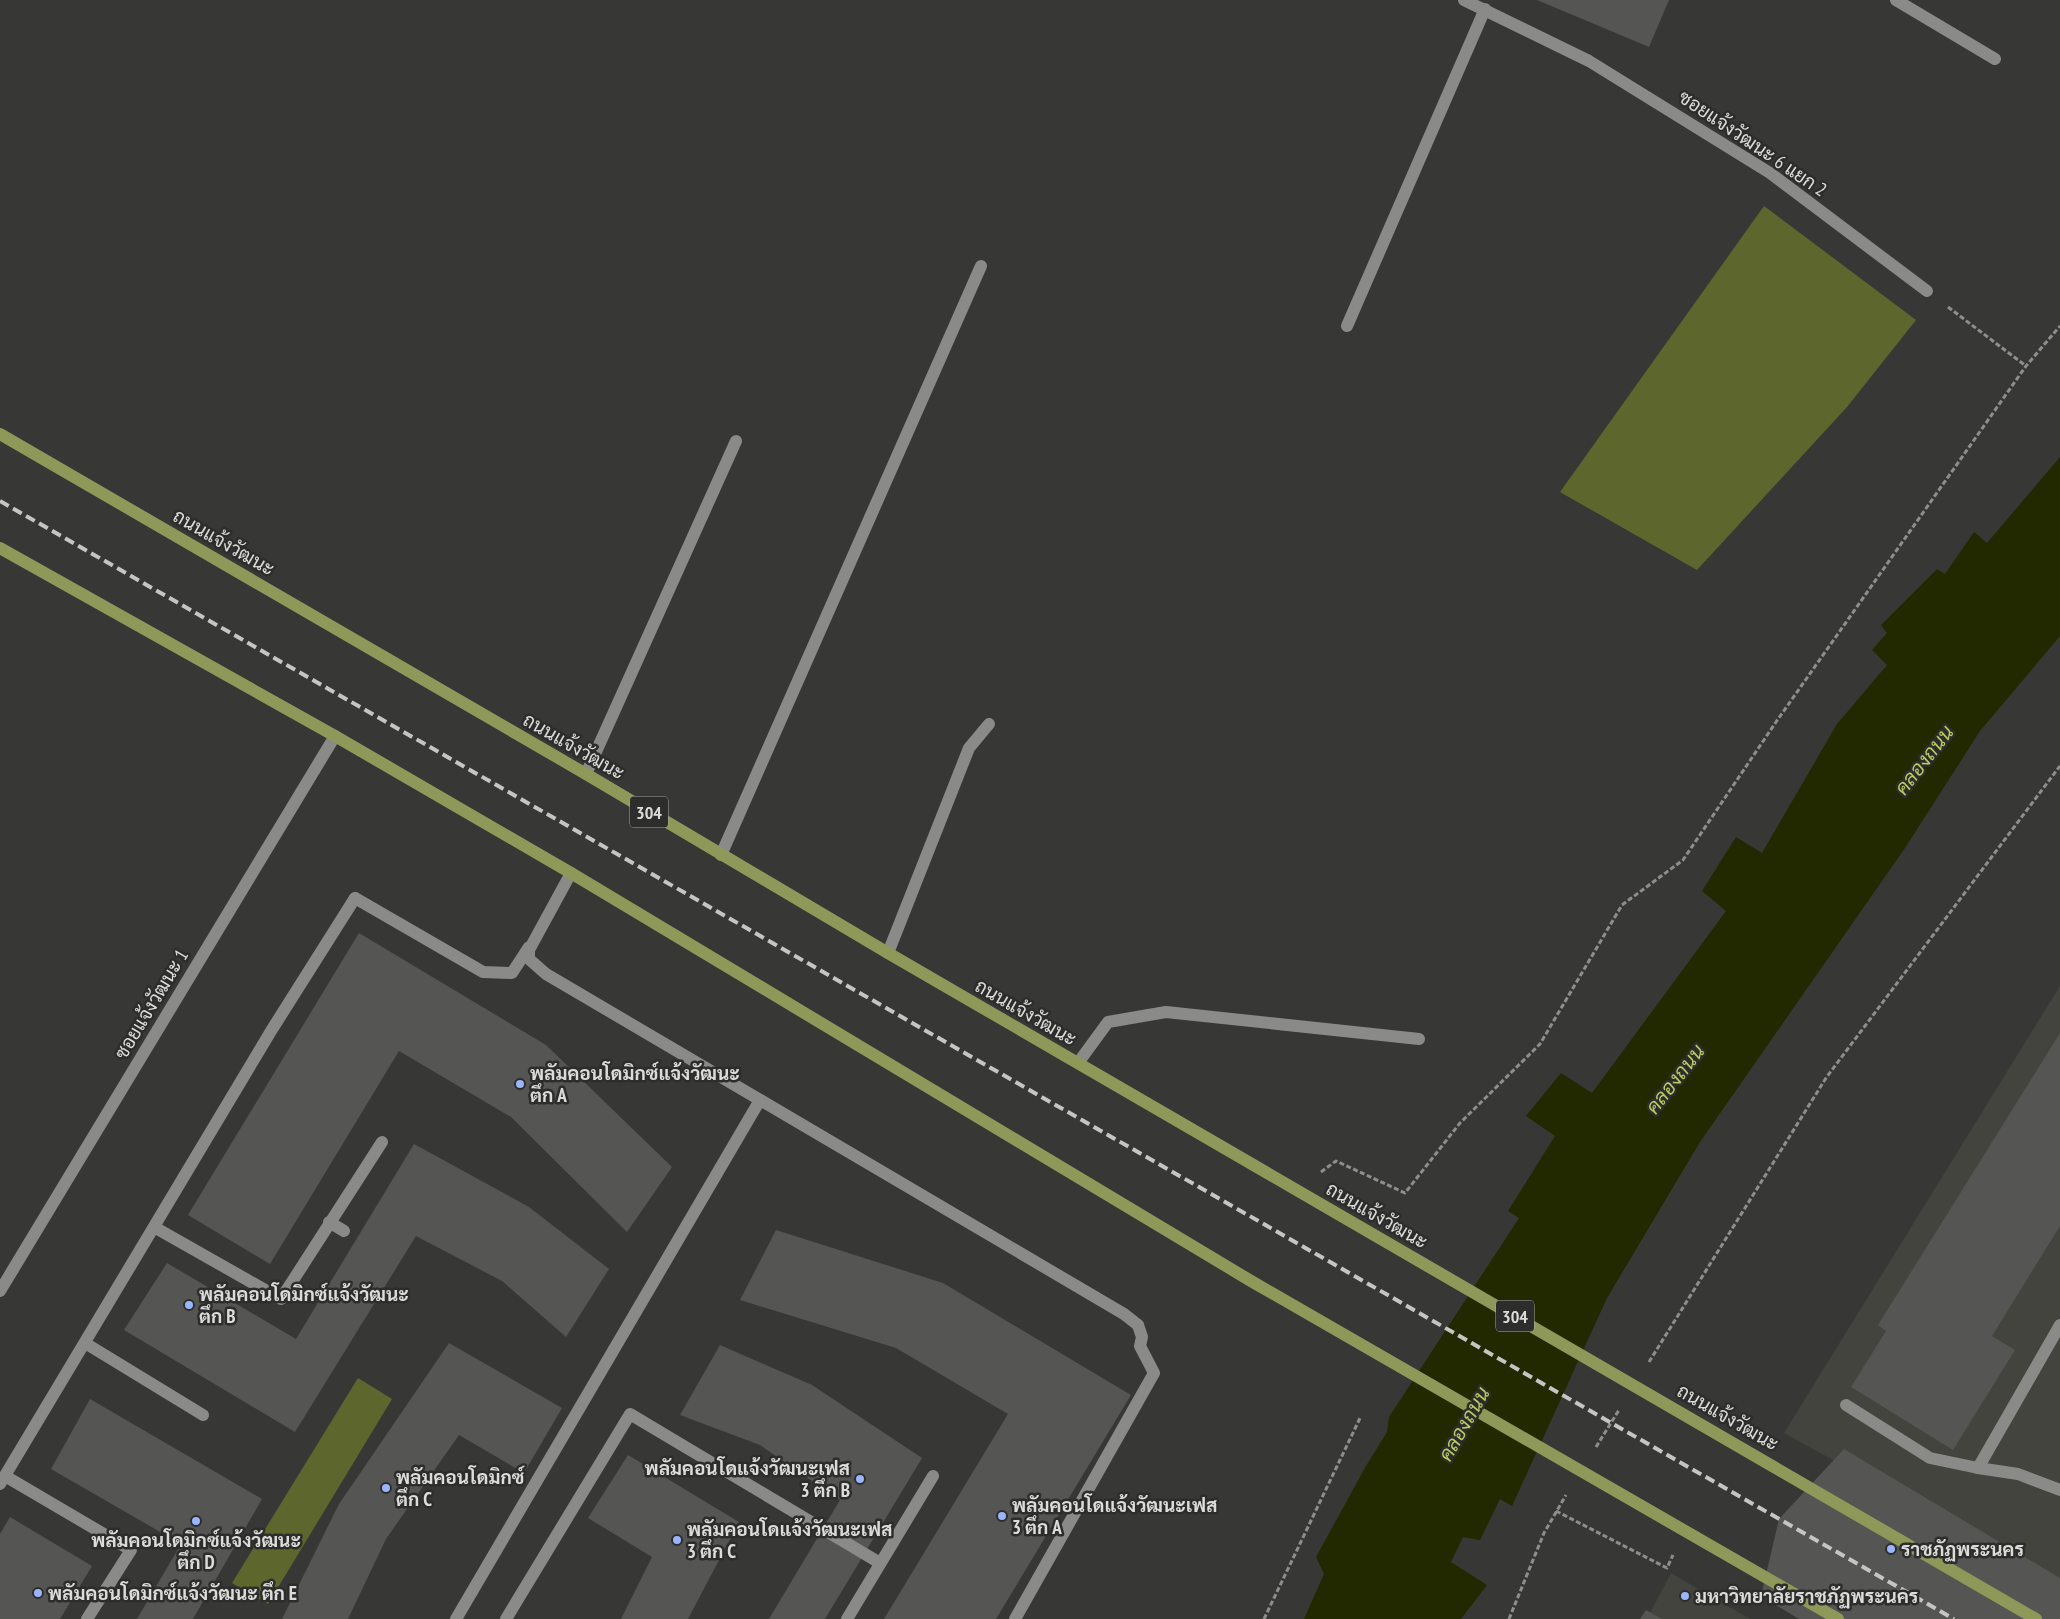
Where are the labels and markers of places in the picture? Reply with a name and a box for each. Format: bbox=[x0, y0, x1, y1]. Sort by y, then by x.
place label: พลัมคอนโดมิกซ์แจ้งวัฒนะ ตึก A bbox=[530, 1061, 740, 1107]
marker: พลัมคอนโดมิกซ์แจ้งวัฒนะ ตึก A bbox=[514, 1078, 526, 1090]
place label: พลัมคอนโดมิกซ์แจ้งวัฒนะ ตึก B bbox=[199, 1282, 409, 1328]
marker: พลัมคอนโดมิกซ์แจ้งวัฒนะ ตึก B bbox=[183, 1299, 195, 1311]
place label: พลัมคอนโดแจ้งวัฒนะเฟส 3 ตึก B bbox=[645, 1456, 850, 1502]
place label: พลัมคอนโดมิกซ์ ตึก C bbox=[396, 1465, 525, 1511]
marker: พลัมคอนโดแจ้งวัฒนะเฟส 3 ตึก B bbox=[854, 1473, 866, 1485]
marker: พลัมคอนโดมิกซ์ ตึก C bbox=[380, 1482, 392, 1494]
place label: พลัมคอนโดแจ้งวัฒนะเฟส 3 ตึก A bbox=[1012, 1493, 1217, 1539]
marker: พลัมคอนโดแจ้งวัฒนะเฟส 3 ตึก A bbox=[996, 1510, 1008, 1522]
marker: พลัมคอนโดมิกซ์แจ้งวัฒนะ ตึก D bbox=[190, 1515, 202, 1527]
place label: พลัมคอนโดแจ้งวัฒนะเฟส 3 ตึก C bbox=[687, 1517, 892, 1563]
place label: พลัมคอนโดมิกซ์แจ้งวัฒนะ ตึก D bbox=[91, 1528, 301, 1574]
marker: พลัมคอนโดแจ้งวัฒนะเฟส 3 ตึก C bbox=[671, 1534, 683, 1546]
place label: ราชภัฏพระนคร bbox=[1901, 1537, 2024, 1562]
marker: ราชภัฏพระนคร bbox=[1885, 1543, 1897, 1555]
place label: พลัมคอนโดมิกซ์แจ้งวัฒนะ ตึก E bbox=[48, 1581, 297, 1605]
place label: มหาวิทยาลัยราชภัฏพระนคร bbox=[1695, 1584, 1918, 1609]
marker: พลัมคอนโดมิกซ์แจ้งวัฒนะ ตึก E bbox=[32, 1587, 44, 1599]
marker: มหาวิทยาลัยราชภัฏพระนคร bbox=[1679, 1590, 1691, 1602]

